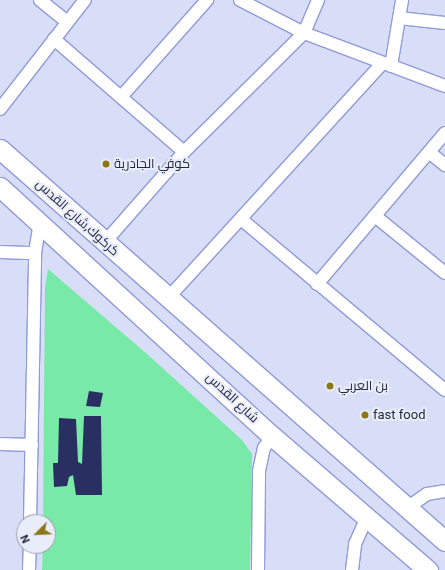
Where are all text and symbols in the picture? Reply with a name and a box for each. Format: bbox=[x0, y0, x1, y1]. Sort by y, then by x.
place label: كوفي الجادرية bbox=[114, 156, 190, 172]
marker: كوفي الجادرية bbox=[101, 159, 111, 169]
street label: كركوك,شارع القدس bbox=[32, 176, 122, 260]
street label: شارع القدس bbox=[202, 370, 262, 426]
place label: بن العربي bbox=[338, 378, 388, 394]
marker: بن العربي bbox=[325, 381, 335, 391]
place label: fast food bbox=[373, 407, 425, 423]
marker: fast food bbox=[360, 410, 370, 420]
north arrow bbox=[16, 514, 56, 554]
text: N bbox=[18, 532, 33, 545]

